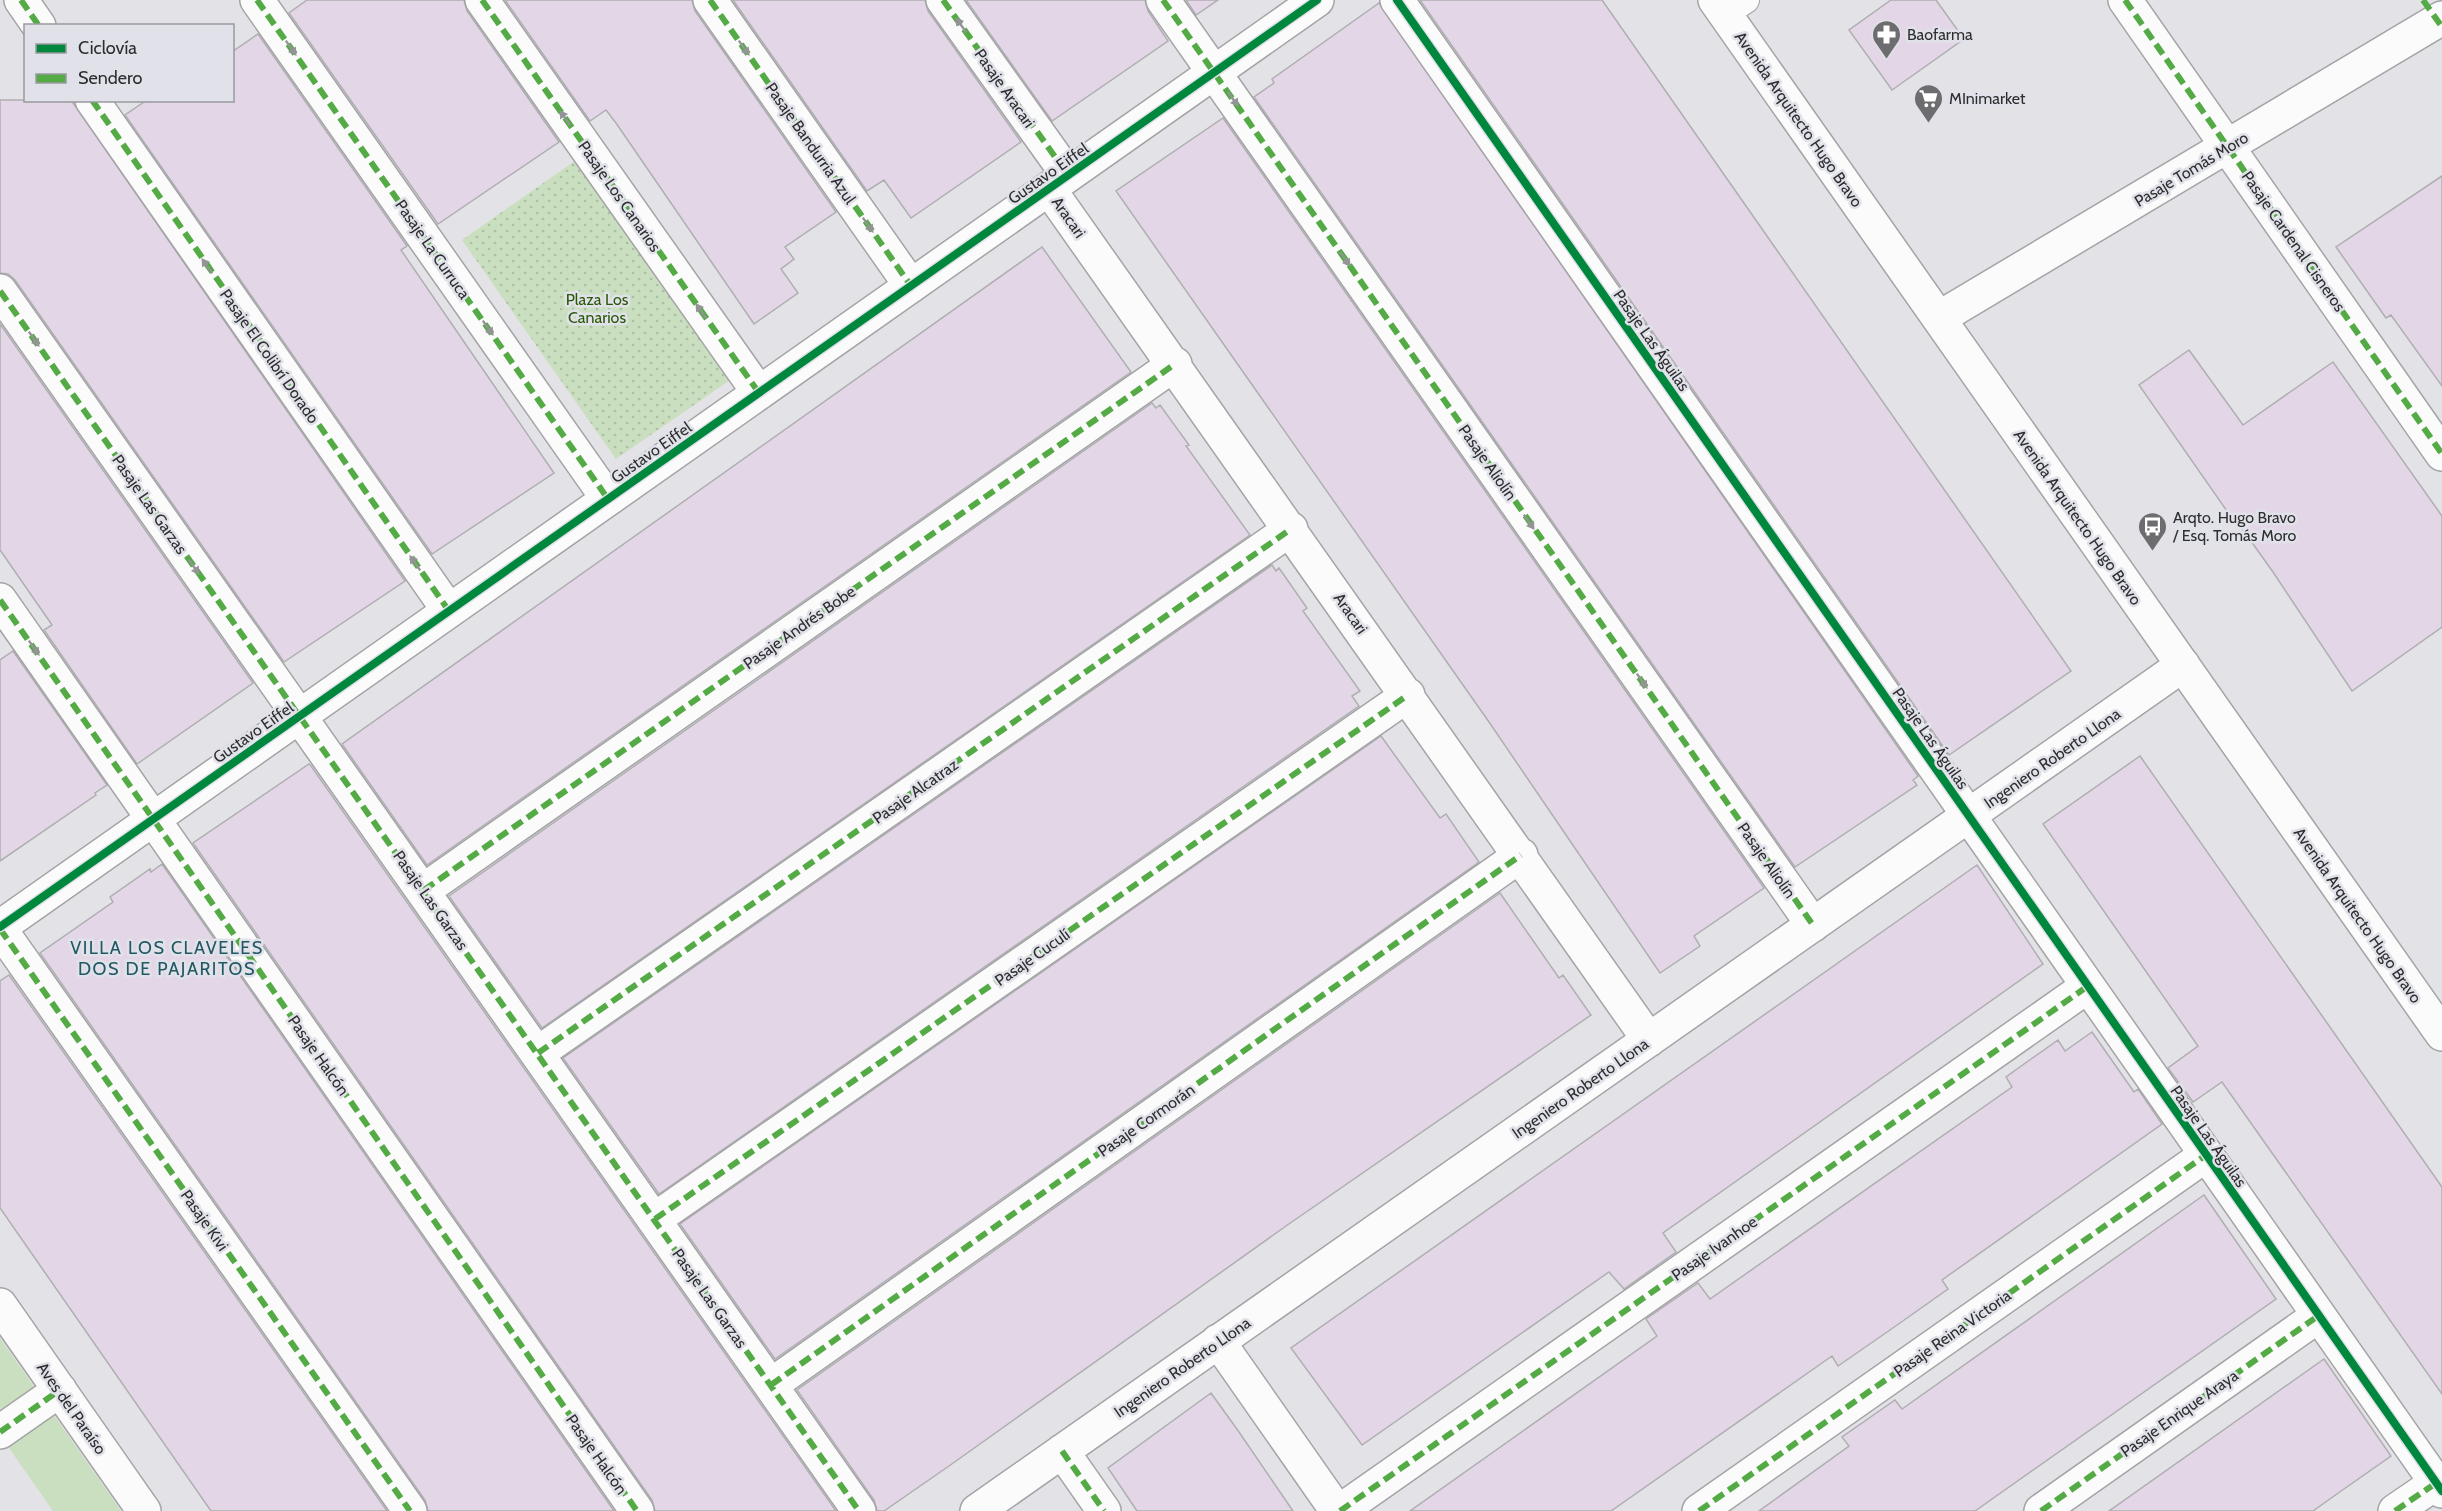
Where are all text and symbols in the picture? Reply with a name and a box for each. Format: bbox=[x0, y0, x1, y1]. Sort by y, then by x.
one-way arrow bbox=[955, 18, 967, 34]
pharmacy icon: Baofarma bbox=[1870, 18, 1902, 60]
legend bbox=[24, 24, 234, 102]
place label: Baofarma bbox=[1907, 25, 1973, 44]
street label: Avenida Arquitecto Hugo Bravo bbox=[1731, 28, 1867, 211]
text: Ciclovía bbox=[78, 37, 137, 59]
one-way arrow bbox=[285, 39, 297, 55]
one-way arrow bbox=[738, 39, 750, 55]
street label: Pasaje Aracari bbox=[970, 45, 1039, 131]
text: Sendero bbox=[78, 67, 142, 89]
street label: Pasaje Bandurria Azul bbox=[762, 79, 860, 208]
supermarket icon: MInimarket bbox=[1912, 82, 1944, 124]
place label: MInimarket bbox=[1949, 89, 2026, 108]
one-way arrow bbox=[1227, 91, 1239, 107]
one-way arrow bbox=[559, 110, 571, 126]
street label: Pasaje Tomás Moro bbox=[2131, 128, 2252, 211]
street label: Pasaje Los Canarios bbox=[574, 137, 665, 256]
street label: Gustavo Eiffel bbox=[1005, 139, 1092, 208]
street label: Pasaje Cardenal Cisneros bbox=[2238, 167, 2350, 316]
street label: Aracari bbox=[1048, 193, 1090, 242]
street label: Pasaje La Curruca bbox=[391, 196, 474, 303]
one-way arrow bbox=[862, 216, 874, 232]
one-way arrow bbox=[1339, 251, 1350, 267]
one-way arrow bbox=[201, 258, 213, 274]
street label: Pasaje El Colibrí Dorado bbox=[216, 286, 323, 427]
street label: Pasaje Las Águilas bbox=[1610, 286, 1694, 395]
park label: Plaza Los Canarios bbox=[566, 290, 629, 327]
one-way arrow bbox=[695, 304, 707, 320]
one-way arrow bbox=[482, 319, 494, 335]
one-way arrow bbox=[28, 331, 39, 347]
street label: Gustavo Eiffel bbox=[608, 418, 695, 487]
street label: Pasaje Aliolín bbox=[1455, 421, 1521, 504]
street label: Avenida Arquitecto Hugo Bravo bbox=[2010, 426, 2146, 609]
street label: Pasaje Las Garzas bbox=[108, 451, 191, 558]
place label: Arqto. Hugo Bravo / Esq. Tomás Moro bbox=[2172, 508, 2296, 545]
bus stop icon: Arqto. Hugo Bravo / Esq. Tomás Moro bbox=[2136, 510, 2168, 552]
one-way arrow bbox=[1523, 514, 1535, 529]
one-way arrow bbox=[409, 556, 421, 572]
one-way arrow bbox=[188, 559, 200, 575]
street label: Pasaje Andrés Bobe bbox=[740, 582, 859, 673]
street label: Aracari bbox=[1330, 589, 1372, 638]
one-way arrow bbox=[28, 639, 40, 655]
one-way arrow bbox=[1635, 674, 1647, 689]
street label: Pasaje Las Águilas bbox=[1889, 684, 1973, 793]
street label: Gustavo Eiffel bbox=[210, 698, 297, 767]
street label: Ingeniero Roberto Llona bbox=[1981, 704, 2124, 813]
street label: Pasaje Alcatraz bbox=[869, 755, 962, 828]
street label: Pasaje Aliolín bbox=[1734, 819, 1800, 902]
street label: Avenida Arquitecto Hugo Bravo bbox=[2290, 824, 2426, 1007]
street label: Pasaje Las Garzas bbox=[389, 847, 472, 954]
street label: Pasaje Cuculí bbox=[991, 924, 1074, 990]
district label: VILLA LOS CLAVELES DOS DE PAJARITOS bbox=[70, 937, 264, 980]
street label: Pasaje Halcón bbox=[284, 1012, 353, 1099]
street label: Ingeniero Roberto Llona bbox=[1509, 1034, 1652, 1143]
street label: Pasaje Cormorán bbox=[1094, 1080, 1198, 1161]
street label: Pasaje Las Águilas bbox=[2167, 1082, 2251, 1191]
street label: Pasaje Kivi bbox=[177, 1186, 233, 1254]
street label: Pasaje Ivanhoe bbox=[1668, 1212, 1761, 1285]
street label: Pasaje Las Garzas bbox=[668, 1245, 751, 1352]
street label: Pasaje Reina Victoria bbox=[1890, 1286, 2015, 1381]
street label: Ingeniero Roberto Llona bbox=[1111, 1313, 1254, 1422]
street label: Aves del Paraíso bbox=[33, 1359, 110, 1458]
street label: Pasaje Enrique Araya bbox=[2117, 1366, 2242, 1461]
street label: Pasaje Halcón bbox=[562, 1411, 631, 1498]

